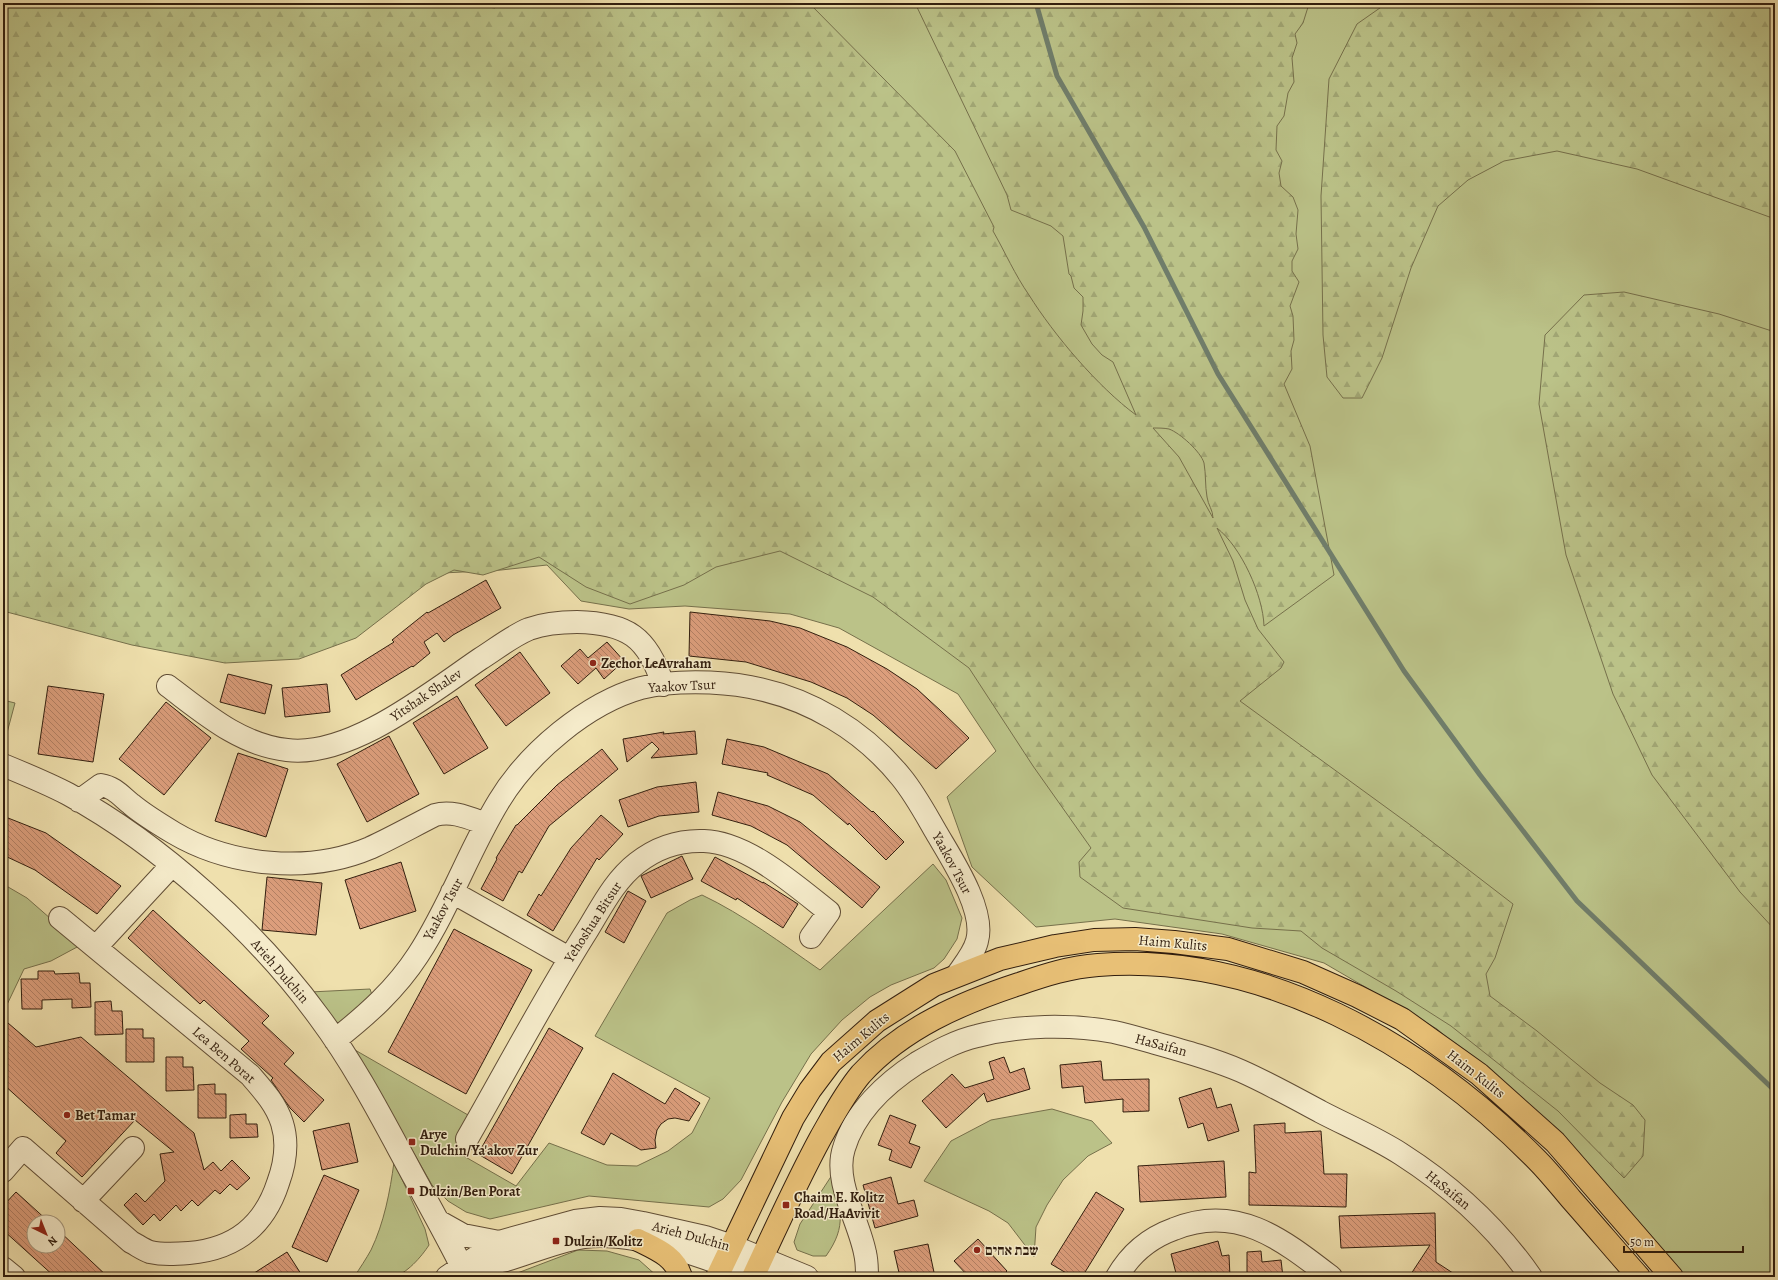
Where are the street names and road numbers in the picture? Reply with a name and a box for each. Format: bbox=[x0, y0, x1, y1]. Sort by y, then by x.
street label: Yitshak Shalev bbox=[386, 664, 466, 726]
street label: Yaakov Tsur bbox=[647, 675, 717, 697]
street label: Yaakov Tsur bbox=[927, 828, 977, 898]
street label: Yaakov Tsur bbox=[418, 874, 468, 944]
street label: Yehoshua Bitsur bbox=[559, 877, 627, 967]
street label: Haim Kulits bbox=[1138, 931, 1208, 955]
street label: Arieh Dulchin bbox=[246, 934, 313, 1008]
street label: Haim Kulits bbox=[829, 1008, 893, 1066]
street label: Lea Ben Porat bbox=[188, 1022, 260, 1088]
street label: HaSaifan bbox=[1133, 1029, 1189, 1061]
street label: Haim Kulits bbox=[1443, 1045, 1509, 1103]
street label: HaSaifan bbox=[1421, 1166, 1475, 1214]
street label: Arieh Dulchin bbox=[649, 1216, 732, 1256]

